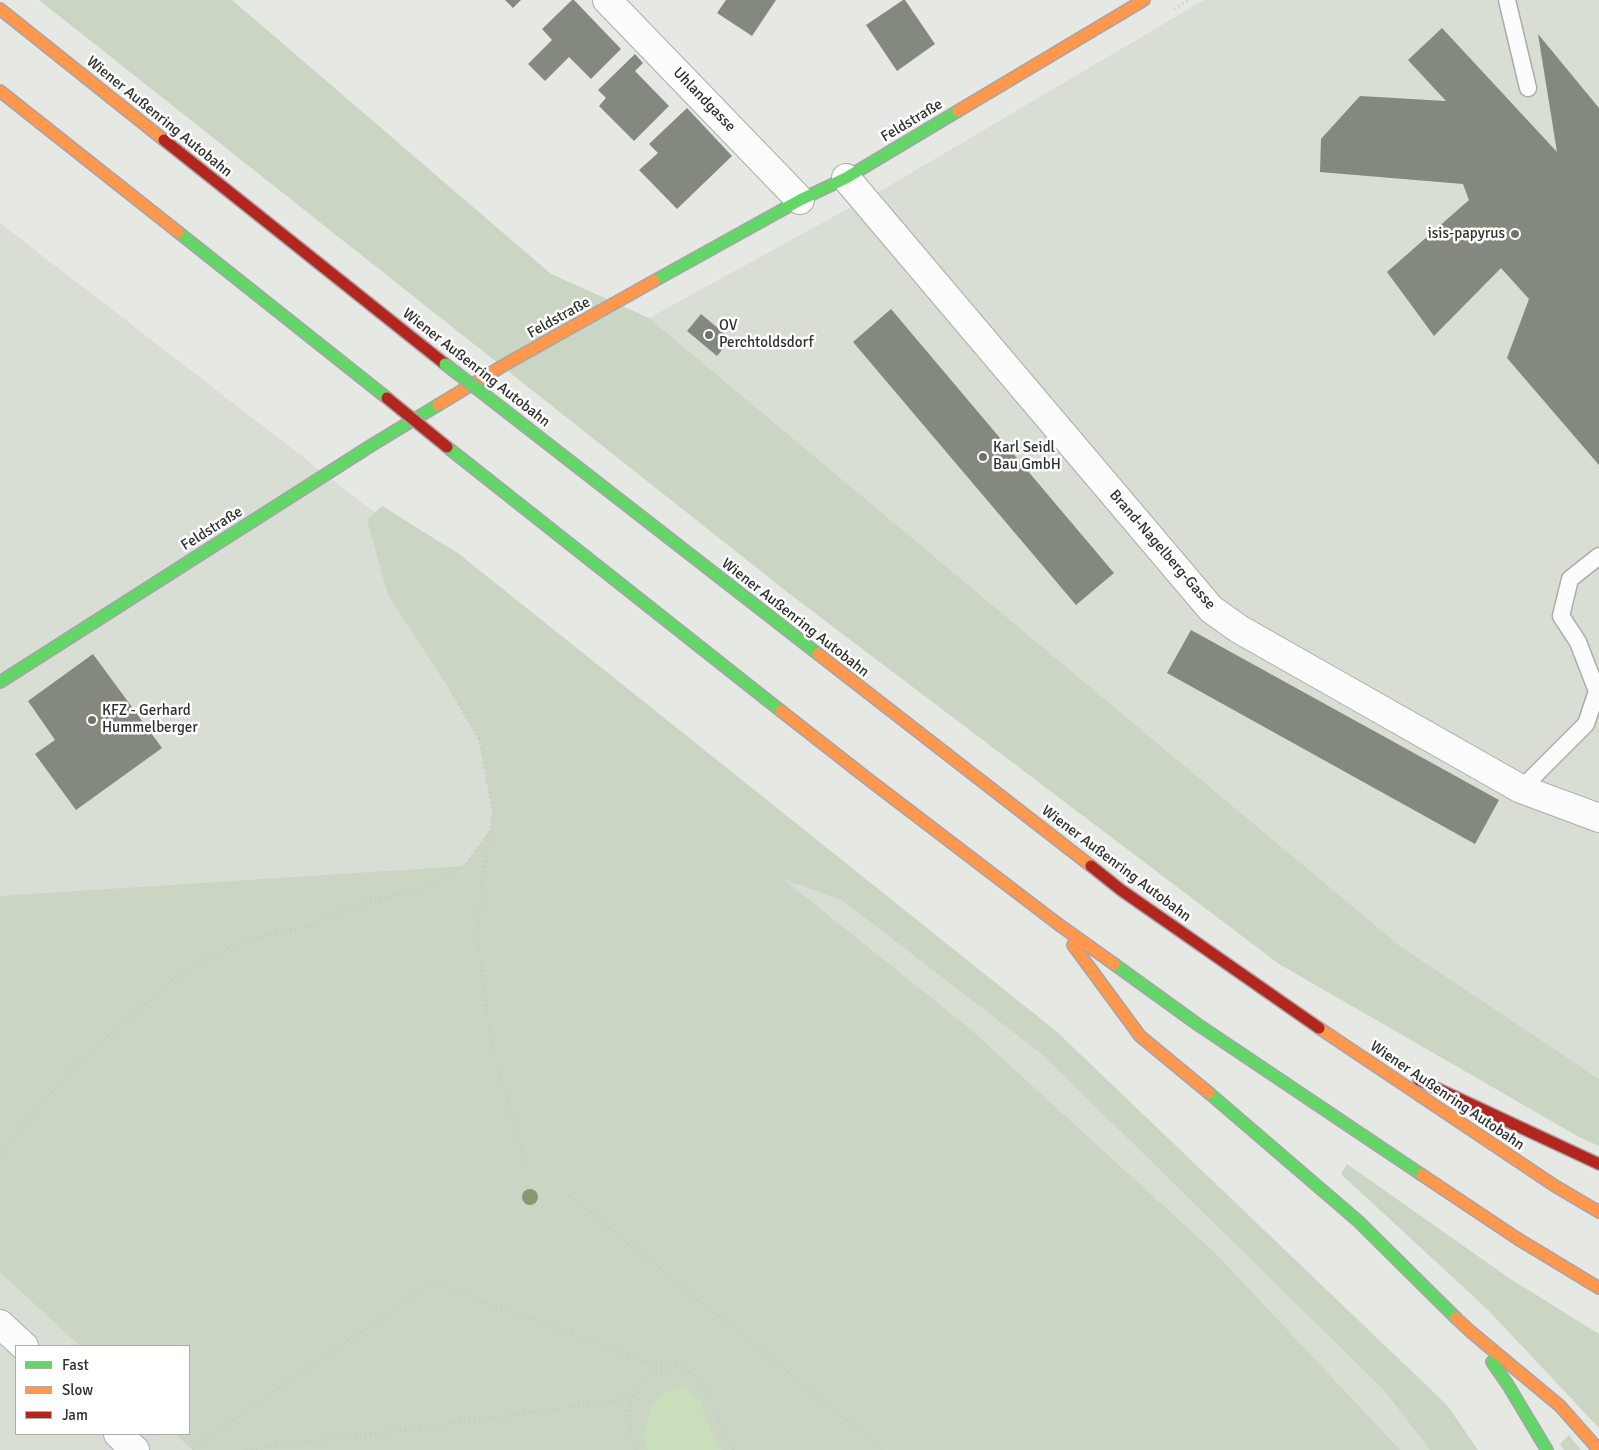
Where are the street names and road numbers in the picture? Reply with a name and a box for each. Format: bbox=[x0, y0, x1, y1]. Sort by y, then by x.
street label: Wiener Außenring Autobahn bbox=[82, 53, 236, 181]
street label: Uhlandgasse bbox=[669, 64, 739, 136]
street label: Feldstraße bbox=[878, 96, 946, 146]
street label: Feldstraße bbox=[525, 293, 593, 343]
street label: Wiener Außenring Autobahn bbox=[399, 305, 553, 431]
street label: Brand-Nagelberg-Gasse bbox=[1105, 486, 1219, 614]
street label: Feldstraße bbox=[178, 503, 246, 555]
street label: Wiener Außenring Autobahn bbox=[718, 555, 872, 681]
street label: Wiener Außenring Autobahn bbox=[1038, 802, 1194, 926]
street label: Wiener Außenring Autobahn bbox=[1366, 1038, 1528, 1154]

